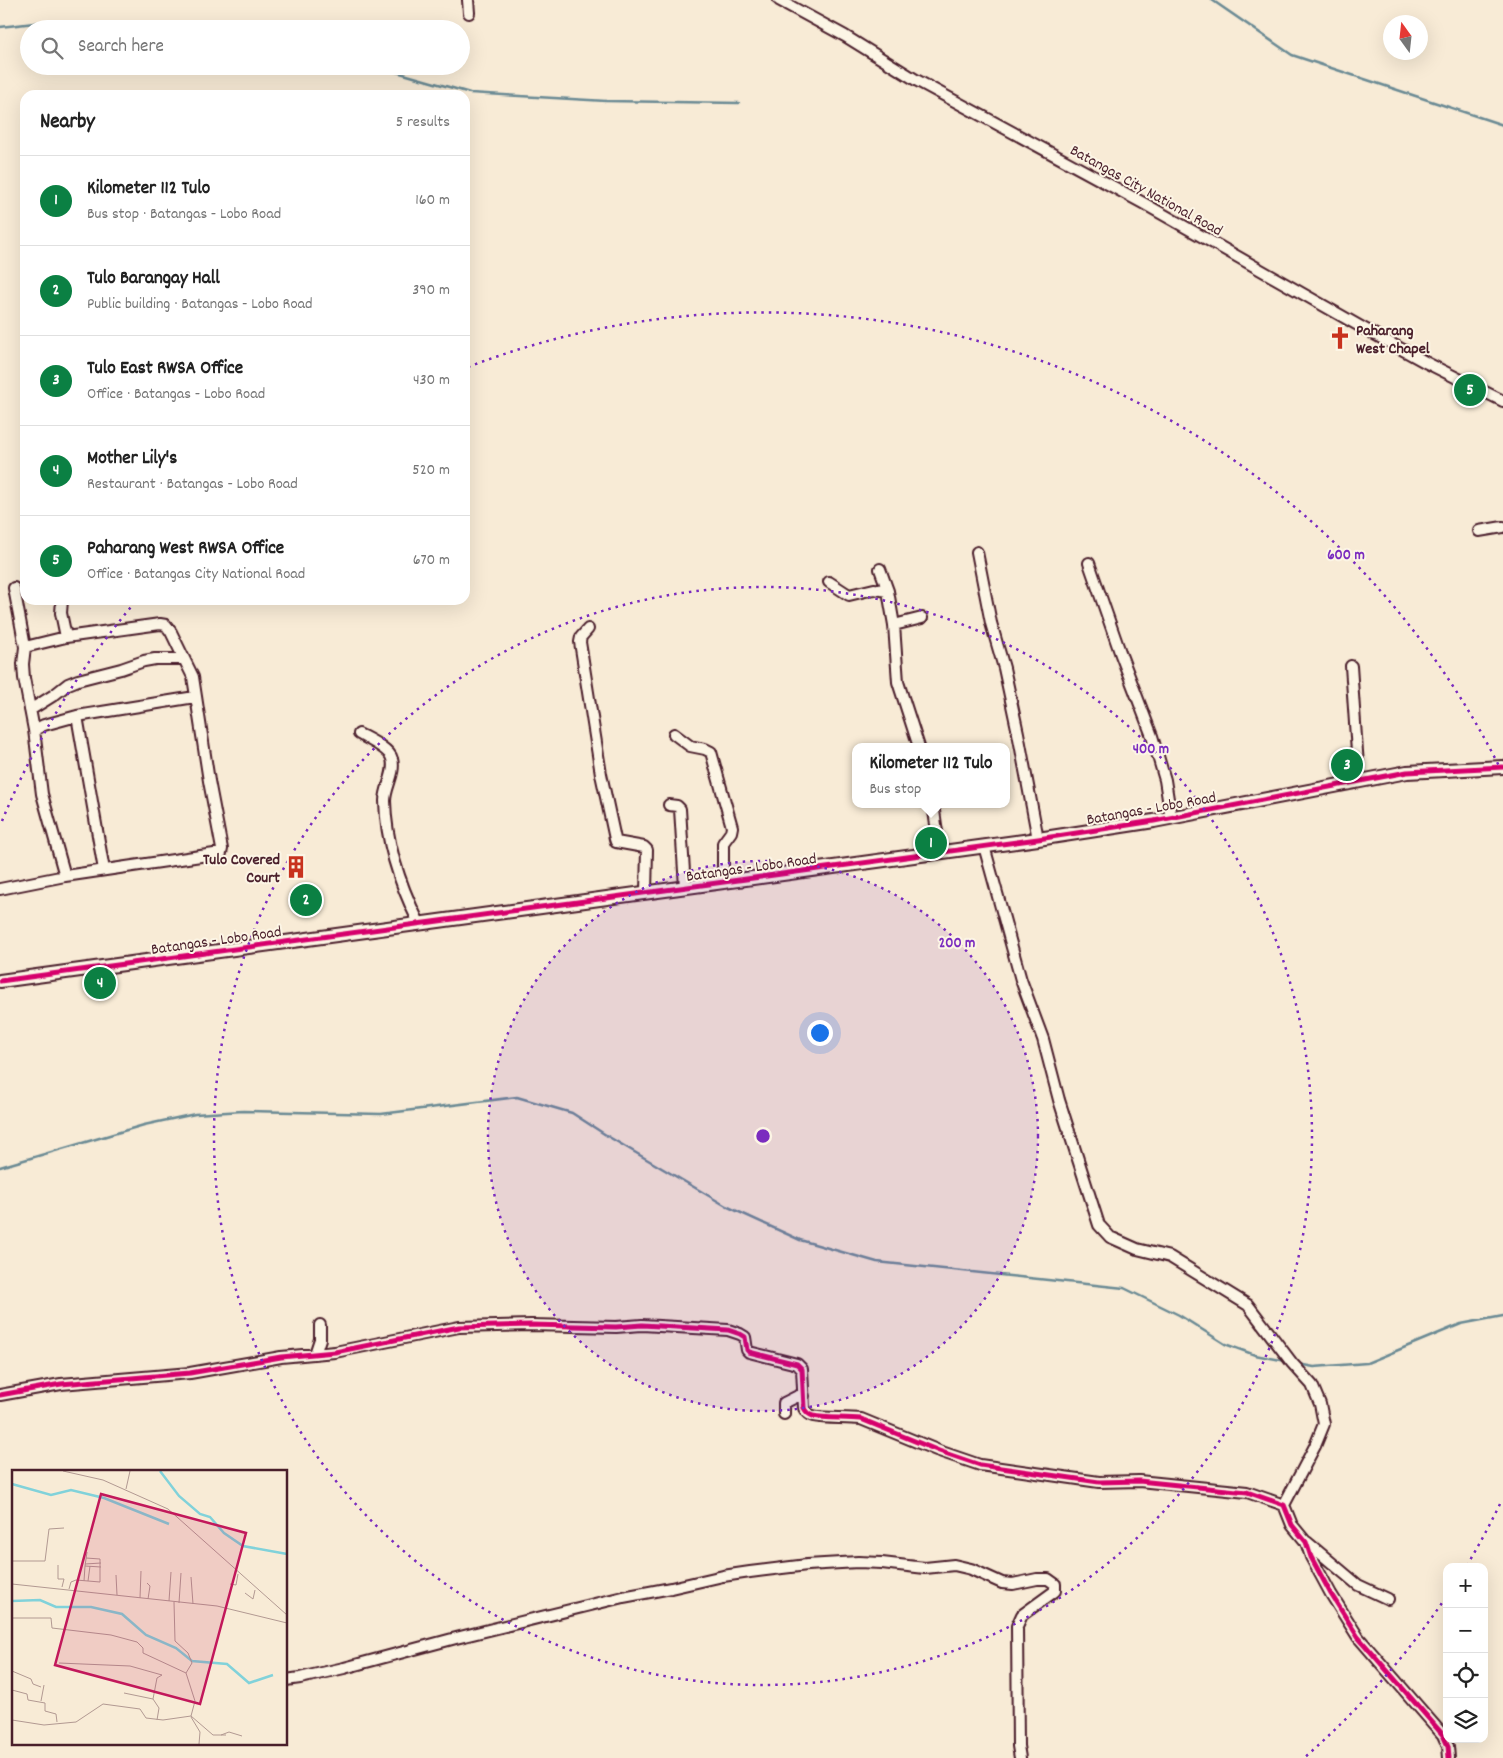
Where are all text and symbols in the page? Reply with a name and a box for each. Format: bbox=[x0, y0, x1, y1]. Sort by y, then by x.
north arrow bbox=[1383, 15, 1428, 60]
search box bbox=[20, 20, 470, 75]
icon: search bbox=[38, 34, 66, 62]
text: Search here bbox=[78, 34, 164, 61]
text: Nearby bbox=[40, 108, 95, 138]
text: 5 results bbox=[396, 111, 450, 134]
street label: Batangas City National Road bbox=[1065, 140, 1226, 243]
text: Kilometer 112 Tulo bbox=[87, 176, 210, 203]
text: 1 bbox=[54, 189, 58, 212]
text: 160 m bbox=[415, 189, 450, 212]
text: Bus stop · Batangas - Lobo Road bbox=[87, 203, 281, 226]
text: Tulo Barangay Hall bbox=[87, 266, 220, 293]
text: 2 bbox=[53, 279, 60, 302]
text: 390 m bbox=[412, 279, 450, 302]
text: Public building · Batangas - Lobo Road bbox=[87, 293, 313, 316]
place label: Paharang West Chapel bbox=[1356, 320, 1430, 361]
church icon: Paharang West Chapel bbox=[1327, 325, 1353, 351]
text: Tulo East RWSA Office bbox=[87, 356, 243, 383]
text: 3 bbox=[52, 369, 60, 392]
text: 430 m bbox=[413, 369, 450, 392]
pin: 5 bbox=[1454, 371, 1486, 409]
text: Office · Batangas - Lobo Road bbox=[87, 383, 265, 406]
text: Mother Lily's bbox=[87, 446, 177, 473]
text: 4 bbox=[53, 459, 59, 482]
text: 520 m bbox=[412, 459, 450, 482]
text: Restaurant · Batangas - Lobo Road bbox=[87, 473, 298, 496]
text: Paharang West RWSA Office bbox=[87, 536, 284, 563]
text: 600 m bbox=[1327, 545, 1365, 567]
text: 5 bbox=[52, 549, 60, 572]
text: 670 m bbox=[413, 549, 450, 572]
text: Office · Batangas City National Road bbox=[87, 563, 305, 586]
text: 400 m bbox=[1133, 739, 1169, 761]
popup bbox=[852, 743, 1010, 808]
pin: 3 bbox=[1331, 746, 1363, 784]
text: Kilometer 112 Tulo bbox=[869, 751, 993, 778]
text: Bus stop bbox=[869, 778, 921, 801]
street label: Batangas - Lobo Road bbox=[1085, 787, 1218, 832]
pin: 1 bbox=[915, 824, 947, 862]
street label: Batangas - Lobo Road bbox=[685, 848, 818, 889]
place label: Tulo Covered Court bbox=[203, 849, 280, 890]
building icon: Tulo Covered Court bbox=[283, 854, 309, 880]
pin: 2 bbox=[290, 881, 322, 919]
street label: Batangas - Lobo Road bbox=[150, 921, 283, 962]
text: 200 m bbox=[939, 933, 975, 955]
pin: 4 bbox=[84, 964, 116, 1002]
your location bbox=[807, 1020, 833, 1046]
centre of rings bbox=[754, 1127, 772, 1145]
inset map bbox=[12, 1470, 288, 1746]
map controls bbox=[1443, 1563, 1488, 1743]
button: + bbox=[1443, 1563, 1488, 1608]
button: − bbox=[1443, 1608, 1488, 1653]
button: locate bbox=[1443, 1653, 1488, 1698]
button: layers bbox=[1443, 1698, 1488, 1743]

